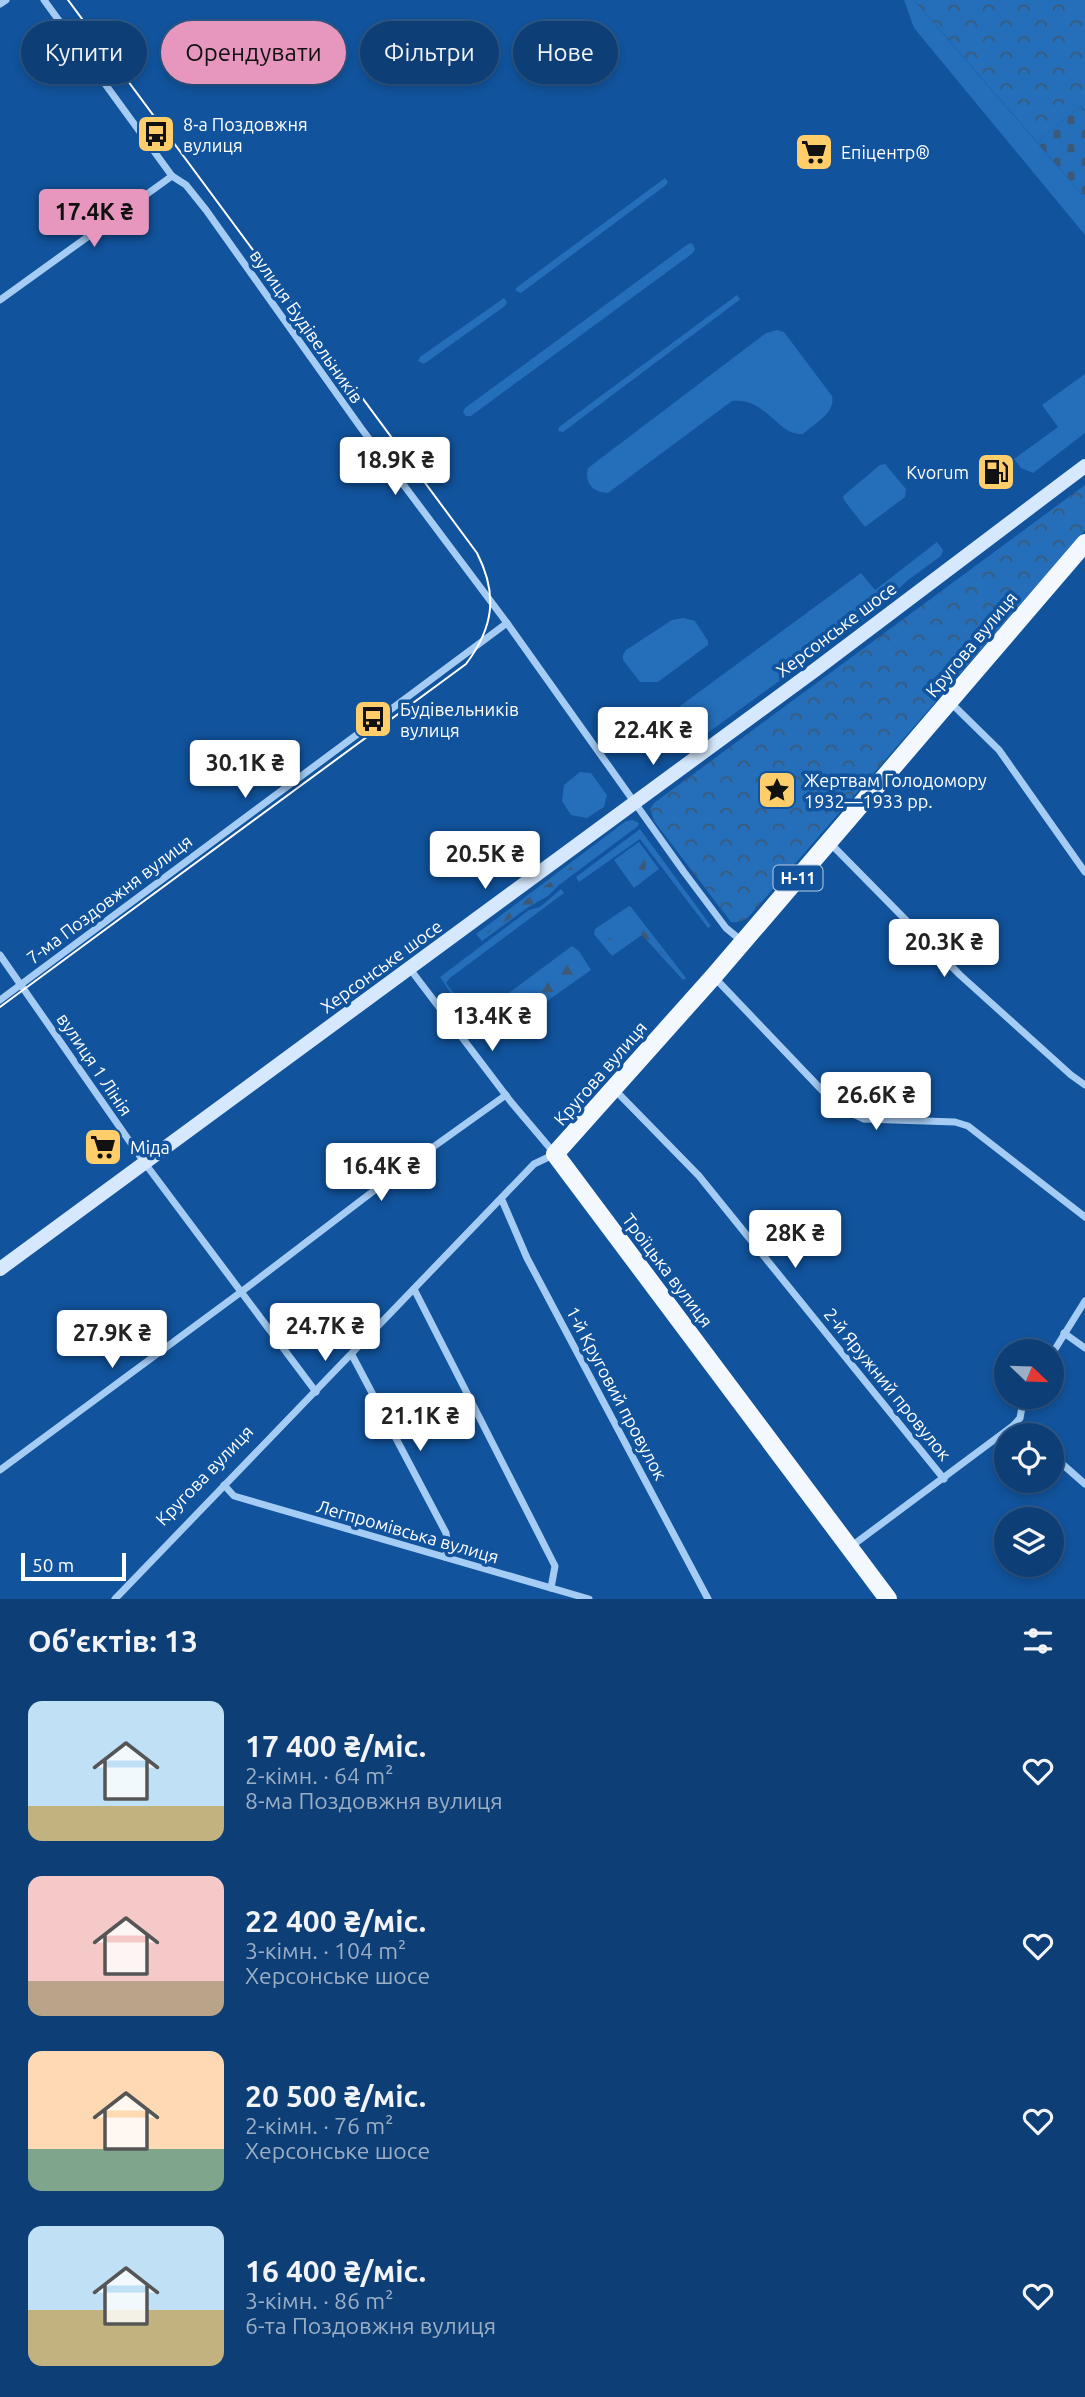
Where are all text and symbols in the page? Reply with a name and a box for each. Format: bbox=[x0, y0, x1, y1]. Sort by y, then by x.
chip: Купити bbox=[21, 21, 147, 84]
chip: Орендувати bbox=[161, 21, 346, 84]
chip: Фільтри bbox=[360, 21, 499, 84]
chip: Нове bbox=[513, 21, 618, 84]
bus stop icon: 8-а Поздовжня вулиця bbox=[135, 113, 177, 155]
place label: 8-а Поздовжня вулиця bbox=[183, 114, 308, 155]
supermarket icon: Епіцентр® bbox=[793, 131, 835, 173]
place label: Епіцентр® bbox=[841, 142, 930, 162]
pin: 17.4K ₴ bbox=[29, 190, 159, 249]
text: 17.4K ₴ bbox=[55, 199, 133, 224]
street label: вулиця Будівельників bbox=[246, 245, 368, 407]
pin: 18.9K ₴ bbox=[330, 438, 460, 497]
text: 18.9K ₴ bbox=[356, 447, 434, 472]
fuel station icon: Kvorum bbox=[975, 451, 1017, 493]
place label: Kvorum bbox=[906, 462, 969, 482]
street label: Херсонське шосе bbox=[772, 577, 900, 681]
street label: Кругова вулиця bbox=[921, 587, 1021, 701]
bus stop icon: Будівельників вулиця bbox=[352, 698, 394, 740]
place label: Будівельників вулиця bbox=[400, 699, 519, 740]
pin: 22.4K ₴ bbox=[588, 708, 718, 767]
text: 22.4K ₴ bbox=[614, 717, 692, 742]
pin: 30.1K ₴ bbox=[180, 740, 310, 800]
text: 30.1K ₴ bbox=[206, 750, 284, 775]
place icon: Жертвам Голодомору 1932—1933 рр. bbox=[756, 769, 798, 811]
place label: Жертвам Голодомору 1932—1933 рр. bbox=[804, 770, 987, 811]
street label: 7-ма Поздовжня вулиця bbox=[23, 830, 195, 968]
pin: 20.5K ₴ bbox=[420, 832, 550, 891]
text: 20.5K ₴ bbox=[446, 841, 524, 866]
road number: Н-11 bbox=[774, 866, 822, 890]
street label: Херсонське шосе bbox=[316, 915, 446, 1017]
pin: 20.3K ₴ bbox=[879, 920, 1009, 979]
text: 20.3K ₴ bbox=[905, 929, 983, 954]
pin: 13.4K ₴ bbox=[427, 993, 557, 1053]
text: 13.4K ₴ bbox=[453, 1003, 531, 1028]
street label: вулиця 1 Лінія bbox=[53, 1009, 137, 1119]
street label: Кругова вулиця bbox=[550, 1017, 650, 1129]
pin: 26.6K ₴ bbox=[811, 1072, 941, 1132]
text: 26.6K ₴ bbox=[837, 1082, 915, 1107]
supermarket icon: Міда bbox=[82, 1126, 124, 1168]
place label: Міда bbox=[130, 1137, 170, 1157]
pin: 16.4K ₴ bbox=[316, 1144, 446, 1203]
text: 16.4K ₴ bbox=[342, 1153, 420, 1178]
street label: Троїцька вулиця bbox=[619, 1209, 717, 1331]
pin: 28K ₴ bbox=[746, 1210, 844, 1270]
text: 28K ₴ bbox=[765, 1220, 825, 1245]
street label: 1-й Круговий провулок bbox=[563, 1303, 671, 1483]
pin: 24.7K ₴ bbox=[260, 1304, 390, 1363]
street label: 2-й Яружний провулок bbox=[820, 1304, 956, 1464]
pin: 27.9K ₴ bbox=[47, 1310, 177, 1370]
text: 24.7K ₴ bbox=[286, 1313, 364, 1338]
text: 27.9K ₴ bbox=[73, 1320, 151, 1345]
north arrow bbox=[994, 1339, 1064, 1409]
map controls bbox=[994, 1339, 1064, 1577]
pin: 21.1K ₴ bbox=[355, 1394, 485, 1453]
text: 21.1K ₴ bbox=[381, 1403, 459, 1428]
street label: Кругова вулиця bbox=[151, 1421, 257, 1529]
button: locate bbox=[994, 1423, 1064, 1493]
street label: Легпромівська вулиця bbox=[315, 1495, 501, 1567]
button: layers bbox=[994, 1507, 1064, 1577]
scale bar bbox=[21, 1550, 126, 1582]
text: 50 m bbox=[32, 1554, 74, 1576]
icon: filters bbox=[1019, 1622, 1057, 1660]
text: Об’єктів: 13 bbox=[28, 1624, 198, 1658]
icon: home bbox=[84, 1729, 168, 1813]
text: 17 400 ₴/міс. bbox=[245, 1729, 426, 1763]
icon: heart bbox=[1019, 1752, 1057, 1790]
text: 2-кімн. · 64 m² bbox=[245, 1763, 393, 1788]
text: 8-ма Поздовжня вулиця bbox=[245, 1788, 503, 1813]
icon: home bbox=[84, 1904, 168, 1988]
text: 22 400 ₴/міс. bbox=[245, 1904, 426, 1938]
icon: heart bbox=[1019, 1927, 1057, 1965]
text: 3-кімн. · 104 m² bbox=[245, 1938, 406, 1963]
text: Херсонське шосе bbox=[245, 1963, 430, 1988]
icon: home bbox=[84, 2079, 168, 2163]
text: 20 500 ₴/міс. bbox=[245, 2079, 426, 2113]
icon: heart bbox=[1019, 2102, 1057, 2140]
text: 2-кімн. · 76 m² bbox=[245, 2113, 393, 2138]
text: Херсонське шосе bbox=[245, 2138, 430, 2163]
icon: home bbox=[84, 2254, 168, 2338]
text: 16 400 ₴/міс. bbox=[245, 2254, 426, 2288]
icon: heart bbox=[1019, 2277, 1057, 2315]
text: 3-кімн. · 86 m² bbox=[245, 2288, 393, 2313]
text: 6-та Поздовжня вулиця bbox=[245, 2313, 496, 2338]

